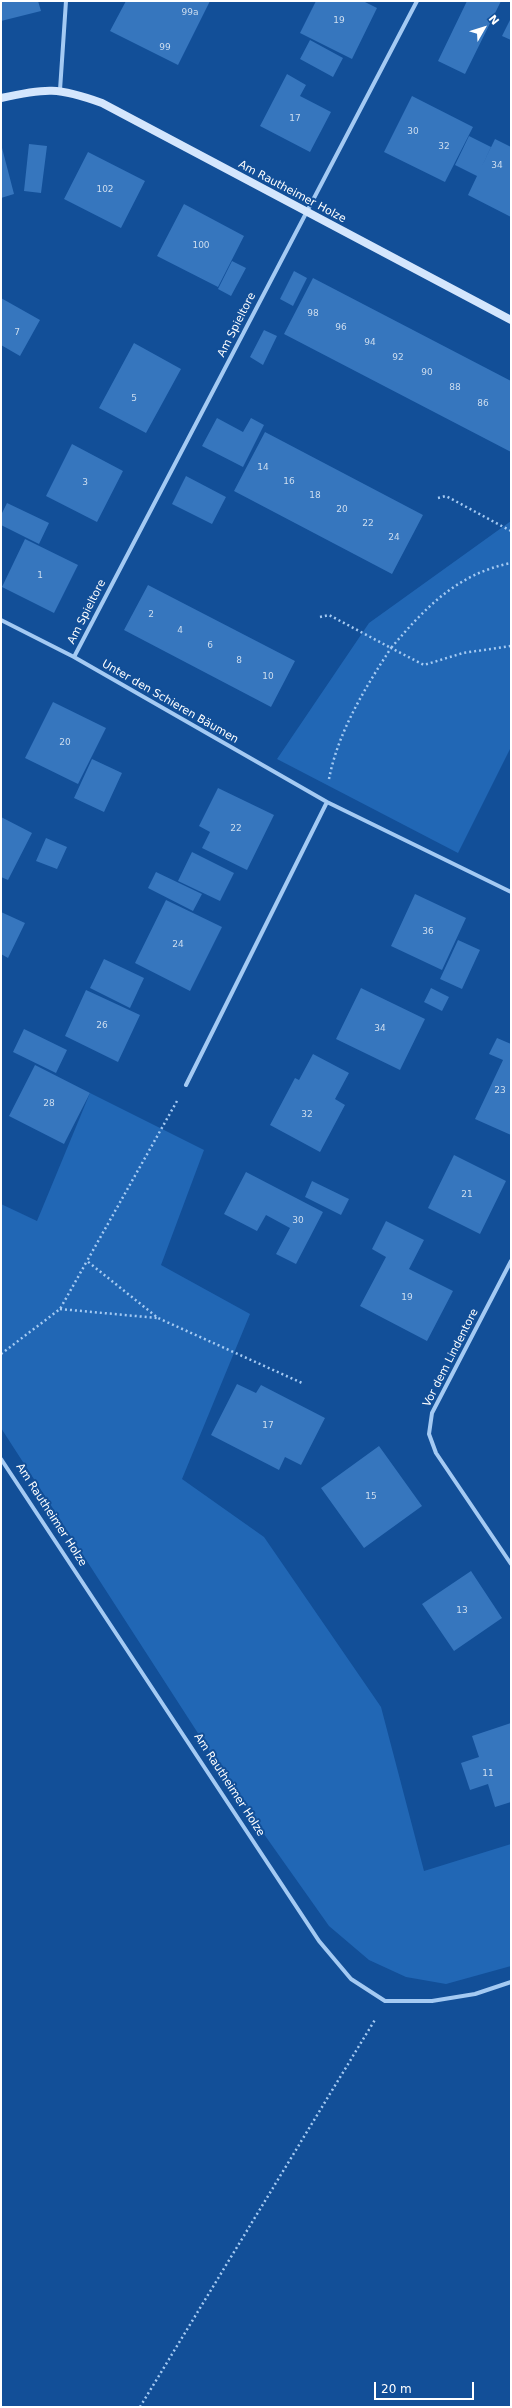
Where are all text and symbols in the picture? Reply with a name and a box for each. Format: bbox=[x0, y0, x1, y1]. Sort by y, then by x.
house number: 99a bbox=[182, 8, 198, 18]
north arrow bbox=[464, 8, 504, 48]
text: N bbox=[486, 12, 502, 28]
house number: 19 bbox=[333, 16, 345, 26]
house number: 99 bbox=[159, 43, 171, 53]
house number: 17 bbox=[289, 114, 301, 124]
house number: 30 bbox=[407, 127, 419, 137]
house number: 32 bbox=[438, 142, 450, 152]
street label: Am Rautheimer Holze bbox=[236, 158, 348, 226]
house number: 34 bbox=[491, 161, 503, 171]
house number: 102 bbox=[96, 185, 114, 195]
house number: 100 bbox=[192, 241, 210, 251]
street label: Am Spieltore bbox=[215, 291, 259, 359]
house number: 98 bbox=[307, 309, 319, 319]
house number: 96 bbox=[335, 323, 347, 333]
house number: 7 bbox=[14, 328, 20, 338]
house number: 94 bbox=[364, 338, 376, 348]
house number: 92 bbox=[392, 353, 404, 363]
house number: 90 bbox=[421, 368, 433, 378]
house number: 88 bbox=[449, 383, 461, 393]
house number: 5 bbox=[131, 394, 137, 404]
house number: 86 bbox=[477, 399, 489, 409]
house number: 14 bbox=[257, 463, 269, 473]
house number: 16 bbox=[283, 477, 295, 487]
house number: 3 bbox=[82, 478, 88, 488]
house number: 18 bbox=[309, 491, 321, 501]
house number: 20 bbox=[336, 505, 348, 515]
house number: 22 bbox=[362, 519, 374, 529]
house number: 24 bbox=[388, 533, 400, 543]
house number: 1 bbox=[37, 571, 43, 581]
street label: Am Spieltore bbox=[65, 578, 109, 646]
house number: 2 bbox=[148, 610, 154, 620]
house number: 4 bbox=[177, 626, 183, 636]
house number: 6 bbox=[207, 641, 213, 651]
house number: 8 bbox=[236, 656, 242, 666]
street label: Unter den Schieren Bäumen bbox=[99, 657, 241, 747]
house number: 10 bbox=[262, 672, 274, 682]
house number: 20 bbox=[59, 738, 71, 748]
house number: 22 bbox=[230, 824, 242, 834]
house number: 36 bbox=[422, 927, 434, 937]
house number: 24 bbox=[172, 940, 184, 950]
house number: 26 bbox=[96, 1021, 108, 1031]
house number: 34 bbox=[374, 1024, 386, 1034]
house number: 23 bbox=[494, 1086, 506, 1096]
house number: 28 bbox=[43, 1099, 55, 1109]
house number: 32 bbox=[301, 1110, 313, 1120]
house number: 21 bbox=[461, 1190, 473, 1200]
house number: 30 bbox=[292, 1216, 304, 1226]
house number: 19 bbox=[401, 1293, 413, 1303]
street label: Vor dem Lindentore bbox=[421, 1307, 481, 1409]
house number: 17 bbox=[262, 1421, 274, 1431]
street label: Am Rautheimer Holze bbox=[13, 1461, 89, 1569]
house number: 15 bbox=[365, 1492, 377, 1502]
house number: 13 bbox=[456, 1606, 468, 1616]
street label: Am Rautheimer Holze bbox=[191, 1731, 267, 1839]
house number: 11 bbox=[482, 1769, 494, 1779]
scale bar bbox=[376, 2374, 476, 2400]
text: 20 m bbox=[381, 2382, 412, 2396]

